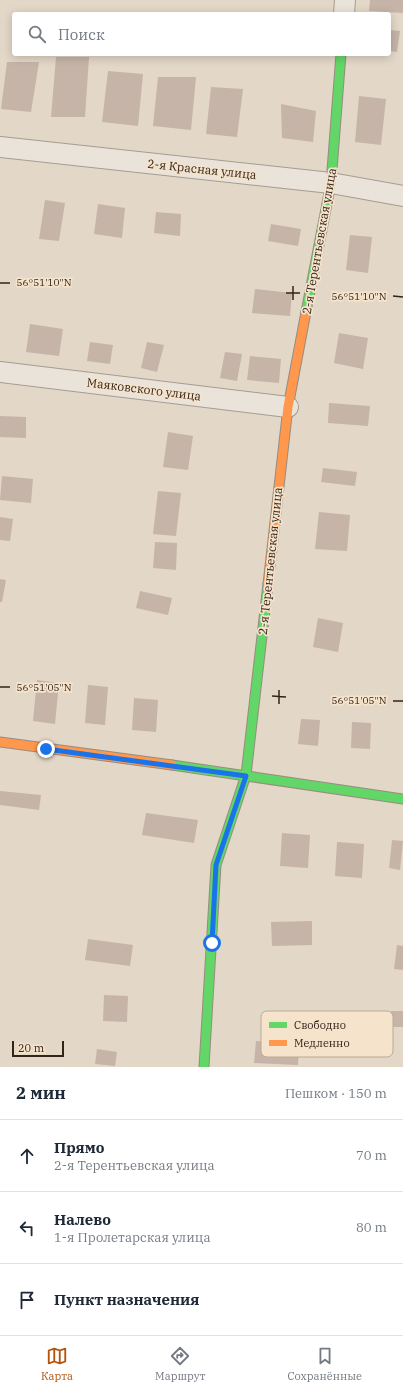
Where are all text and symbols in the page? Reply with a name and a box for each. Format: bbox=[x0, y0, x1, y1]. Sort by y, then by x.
search box bbox=[12, 12, 391, 56]
icon: search bbox=[26, 23, 48, 45]
text: Поиск bbox=[58, 25, 105, 44]
street label: 2-я Красная улица bbox=[147, 156, 258, 182]
street label: 2-я Терентьевская улица bbox=[299, 166, 339, 315]
text: 56°51'10"N bbox=[17, 276, 72, 289]
text: 56°51'10"N bbox=[332, 290, 387, 303]
street label: Маяковского улица bbox=[86, 375, 202, 404]
street label: 2-я Терентьевская улица bbox=[255, 486, 285, 636]
text: 56°51'05"N bbox=[17, 681, 72, 694]
text: 56°51'05"N bbox=[332, 694, 387, 707]
route end bbox=[37, 740, 55, 758]
route start bbox=[203, 934, 221, 952]
legend bbox=[261, 1011, 393, 1057]
text: Свободно bbox=[294, 1018, 346, 1032]
text: Медленно bbox=[294, 1036, 350, 1050]
scale bar bbox=[12, 1039, 64, 1058]
text: 20 m bbox=[18, 1041, 44, 1055]
text: 2 мин bbox=[16, 1082, 66, 1104]
text: Пешком · 150 m bbox=[285, 1085, 387, 1102]
text: Прямо bbox=[54, 1138, 105, 1157]
icon: ahead bbox=[16, 1145, 38, 1167]
text: 70 m bbox=[356, 1147, 387, 1164]
text: 2-я Терентьевская улица bbox=[54, 1157, 215, 1174]
text: Налево bbox=[54, 1210, 111, 1229]
icon: left bbox=[16, 1217, 38, 1239]
text: 80 m bbox=[356, 1219, 387, 1236]
text: 1-я Пролетарская улица bbox=[54, 1229, 210, 1246]
icon: arrive bbox=[16, 1289, 38, 1311]
text: Пункт назначения bbox=[54, 1290, 200, 1309]
tab: Карта bbox=[41, 1345, 73, 1383]
tab: Маршрут bbox=[155, 1345, 205, 1383]
tab: Сохранённые bbox=[287, 1345, 362, 1383]

